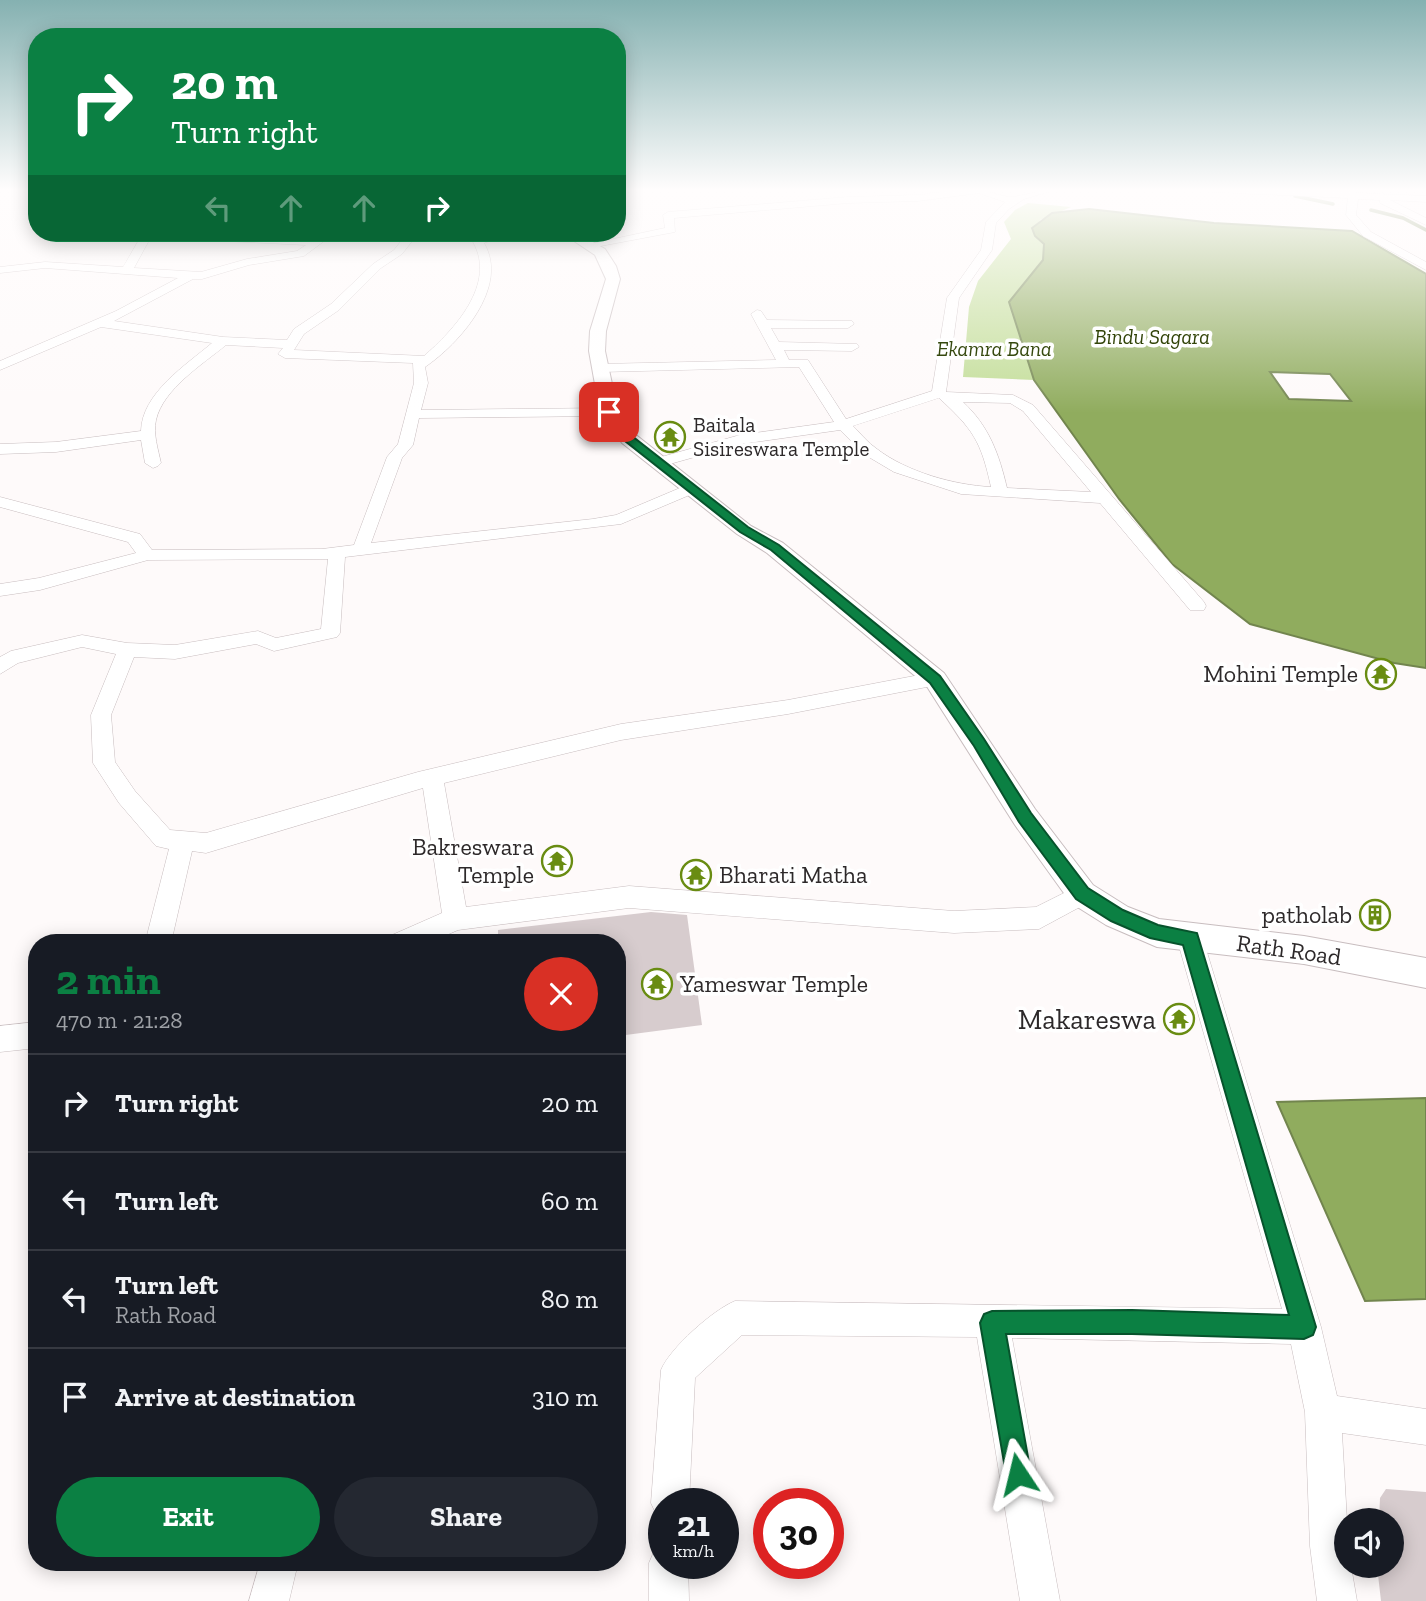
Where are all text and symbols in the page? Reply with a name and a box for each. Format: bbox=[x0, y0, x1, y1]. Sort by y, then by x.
text: 20 m bbox=[171, 53, 278, 112]
icon: right bbox=[56, 56, 147, 147]
text: Turn right bbox=[171, 113, 318, 151]
icon: left bbox=[199, 189, 237, 227]
icon: ahead bbox=[272, 189, 310, 227]
icon: ahead bbox=[345, 189, 383, 227]
icon: right bbox=[418, 189, 456, 227]
water label: Bindu Sagara bbox=[1094, 324, 1210, 349]
park label: Ekamra Bana bbox=[936, 336, 1052, 361]
pin bbox=[579, 382, 639, 442]
icon: arrive bbox=[590, 393, 628, 431]
place label: Baitala Sisireswara Temple bbox=[693, 412, 869, 461]
temple icon: Baitala Sisireswara Temple bbox=[653, 420, 687, 454]
temple icon: Mohini Temple bbox=[1364, 657, 1398, 691]
place label: Mohini Temple bbox=[1203, 659, 1358, 688]
place label: Bakreswara Temple bbox=[412, 832, 534, 889]
temple icon: Bakreswara Temple bbox=[540, 844, 574, 878]
temple icon: Bharati Matha bbox=[679, 858, 713, 892]
place label: Bharati Matha bbox=[719, 860, 868, 889]
building icon: patholab bbox=[1358, 898, 1392, 932]
place label: patholab bbox=[1262, 900, 1352, 929]
street label: Rath Road bbox=[1235, 928, 1343, 971]
text: 2 min bbox=[56, 954, 161, 1005]
button: close bbox=[524, 957, 598, 1031]
temple icon: Yameswar Temple bbox=[640, 967, 674, 1001]
place label: Yameswar Temple bbox=[679, 969, 868, 998]
temple icon: Makareswa bbox=[1162, 1002, 1196, 1036]
place label: Makareswa bbox=[1018, 1003, 1156, 1036]
text: 470 m · 21:28 bbox=[56, 1006, 183, 1034]
icon: right bbox=[56, 1084, 94, 1122]
text: Turn right bbox=[115, 1087, 238, 1119]
text: 20 m bbox=[541, 1087, 598, 1119]
icon: left bbox=[56, 1182, 94, 1220]
text: Turn left bbox=[115, 1185, 218, 1217]
text: 60 m bbox=[541, 1185, 598, 1217]
text: Turn left bbox=[115, 1269, 218, 1301]
icon: left bbox=[56, 1280, 94, 1318]
text: 80 m bbox=[541, 1283, 598, 1315]
text: Rath Road bbox=[115, 1301, 216, 1329]
icon: arrive bbox=[56, 1378, 94, 1416]
text: Arrive at destination bbox=[115, 1381, 355, 1413]
text: 310 m bbox=[532, 1381, 598, 1413]
position arrow bbox=[981, 1437, 1055, 1511]
button: Exit bbox=[56, 1477, 320, 1557]
button: Share bbox=[334, 1477, 598, 1557]
speed limit sign: 30 bbox=[753, 1488, 844, 1579]
text: 21 bbox=[677, 1503, 710, 1545]
map controls bbox=[1334, 1508, 1404, 1578]
button: sound bbox=[1334, 1508, 1404, 1578]
text: km/h bbox=[673, 1540, 714, 1562]

